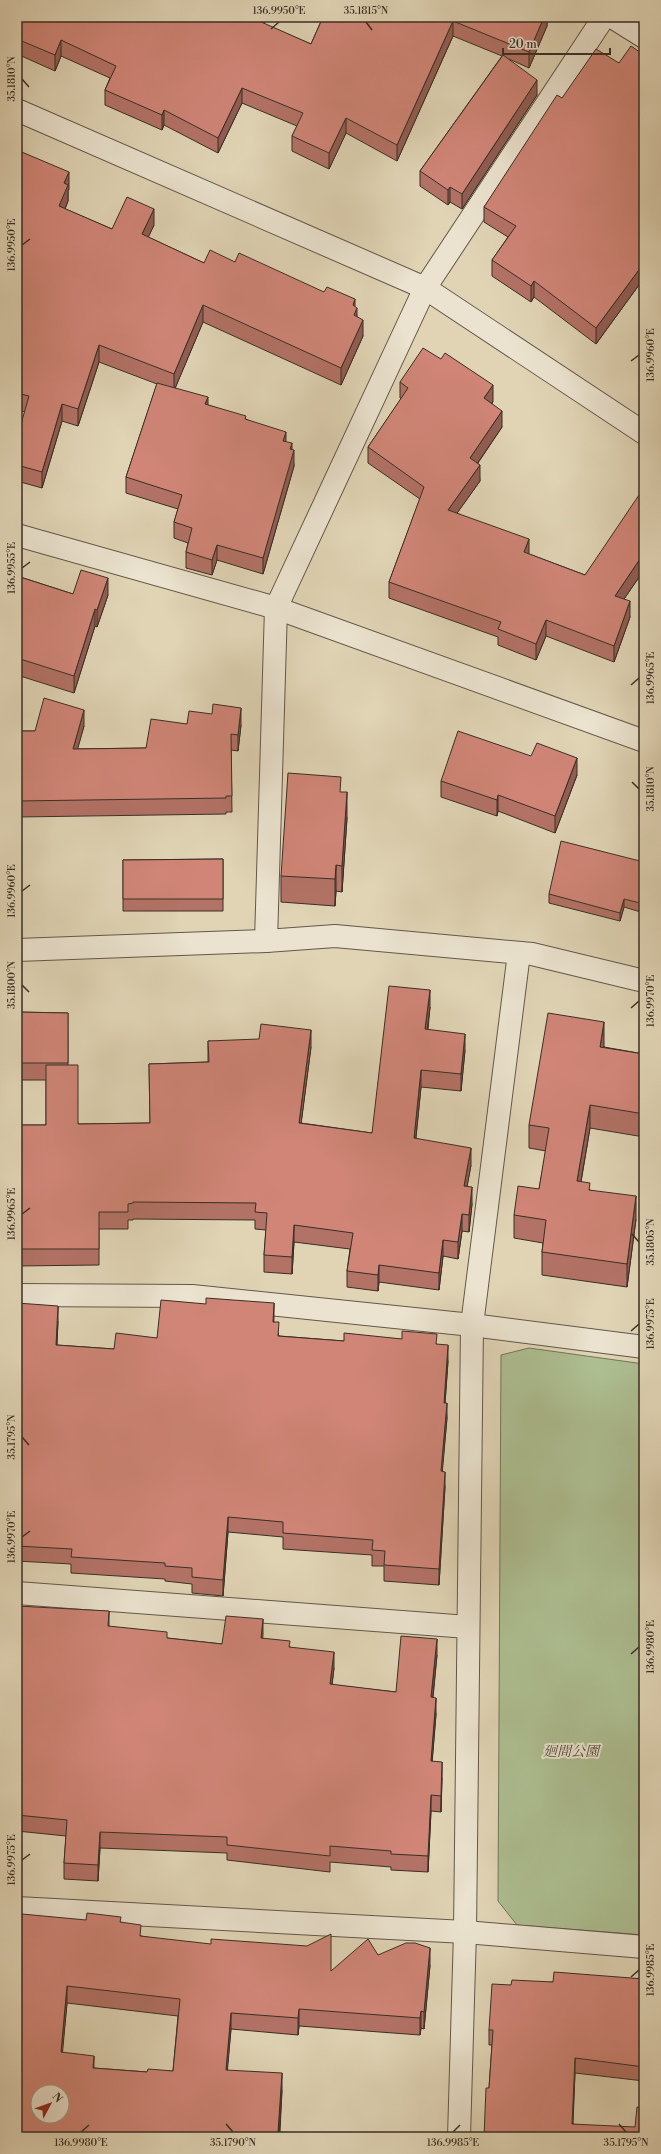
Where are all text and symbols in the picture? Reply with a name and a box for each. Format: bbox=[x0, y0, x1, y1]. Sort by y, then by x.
text: 136.9950°E bbox=[253, 5, 306, 17]
text: 35.1815°N bbox=[344, 5, 389, 17]
scale bar bbox=[503, 30, 610, 56]
text: 20 m bbox=[509, 37, 537, 52]
text: 35.1810°N bbox=[6, 56, 18, 102]
text: 136.9950°E bbox=[6, 218, 18, 271]
text: 136.9960°E bbox=[645, 328, 657, 382]
text: 136.9955°E bbox=[6, 542, 18, 594]
text: 136.9965°E bbox=[645, 652, 657, 704]
text: 35.1810°N bbox=[645, 766, 657, 812]
text: 136.9960°E bbox=[6, 864, 18, 918]
text: 35.1800°N bbox=[6, 960, 18, 1009]
text: 136.9970°E bbox=[645, 975, 657, 1027]
text: 136.9965°E bbox=[6, 1188, 18, 1240]
text: 35.1805°N bbox=[645, 1218, 657, 1265]
text: 136.9975°E bbox=[645, 1298, 657, 1350]
text: 35.1795°N bbox=[6, 1414, 18, 1459]
text: 136.9970°E bbox=[6, 1511, 18, 1563]
text: 136.9980°E bbox=[645, 1620, 657, 1674]
park label: 廻間公園 bbox=[543, 1743, 601, 1761]
text: 136.9975°E bbox=[6, 1834, 18, 1886]
text: 136.9985°E bbox=[645, 1944, 657, 1996]
north arrow bbox=[30, 2084, 70, 2124]
text: N bbox=[49, 2090, 65, 2106]
text: 136.9980°E bbox=[54, 2137, 108, 2149]
text: 35.1790°N bbox=[210, 2137, 256, 2149]
text: 136.9985°E bbox=[427, 2137, 479, 2149]
text: 35.1795°N bbox=[604, 2137, 649, 2149]

